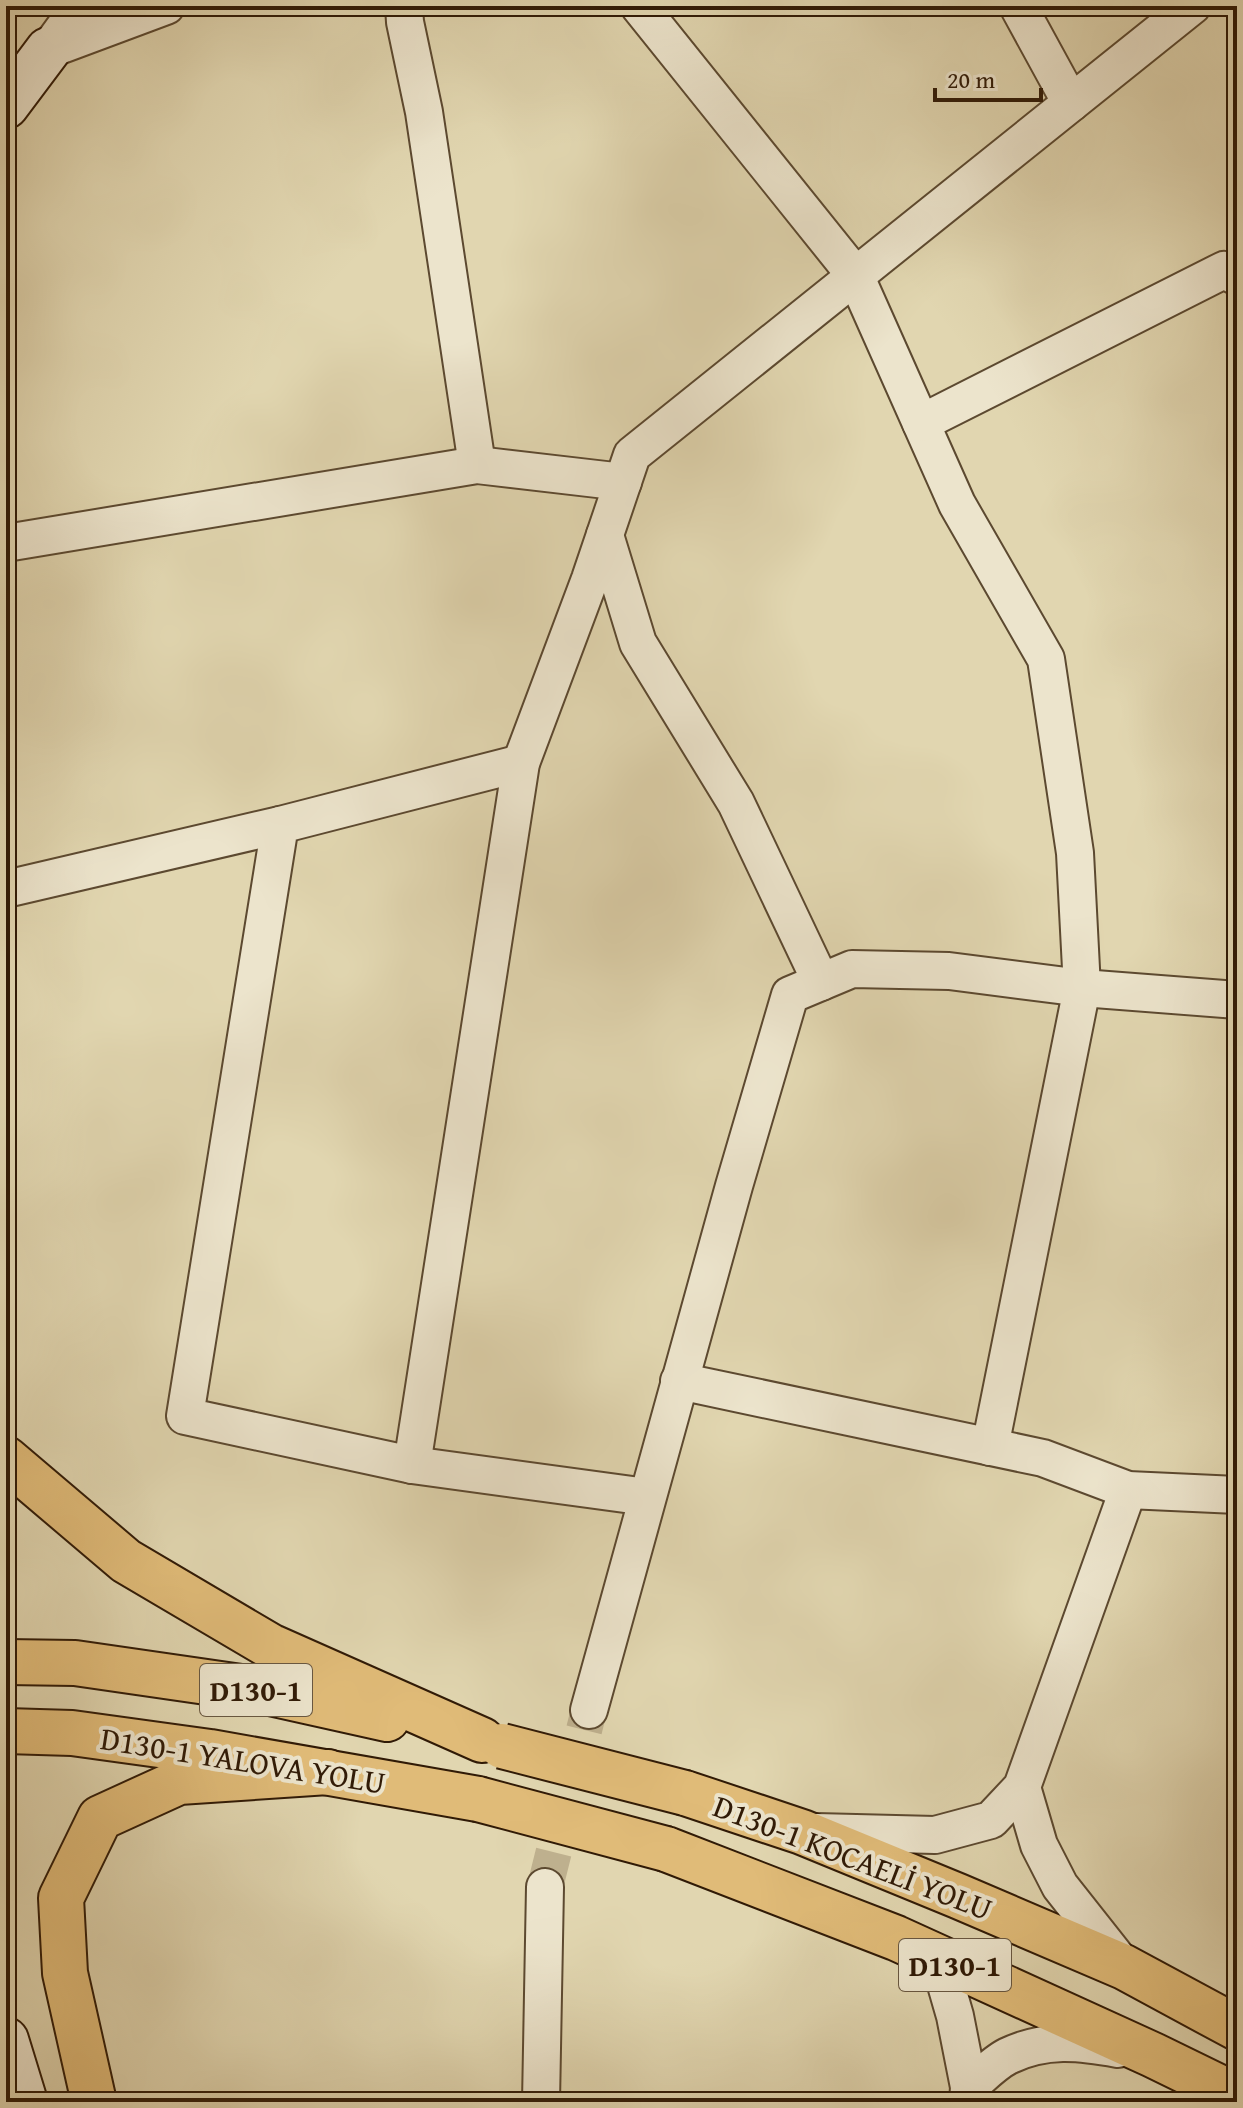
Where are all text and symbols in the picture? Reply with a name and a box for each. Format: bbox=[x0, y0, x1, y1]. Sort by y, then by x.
scale bar bbox=[935, 52, 1041, 102]
text: 20 m bbox=[947, 62, 995, 97]
road number: D130-1 bbox=[200, 1664, 312, 1716]
street label: D130-1 YALOVA YOLU bbox=[97, 1714, 389, 1806]
street label: D130-1 KOCAELİ YOLU bbox=[707, 1782, 999, 1932]
road number: D130-1 bbox=[899, 1939, 1011, 1991]

